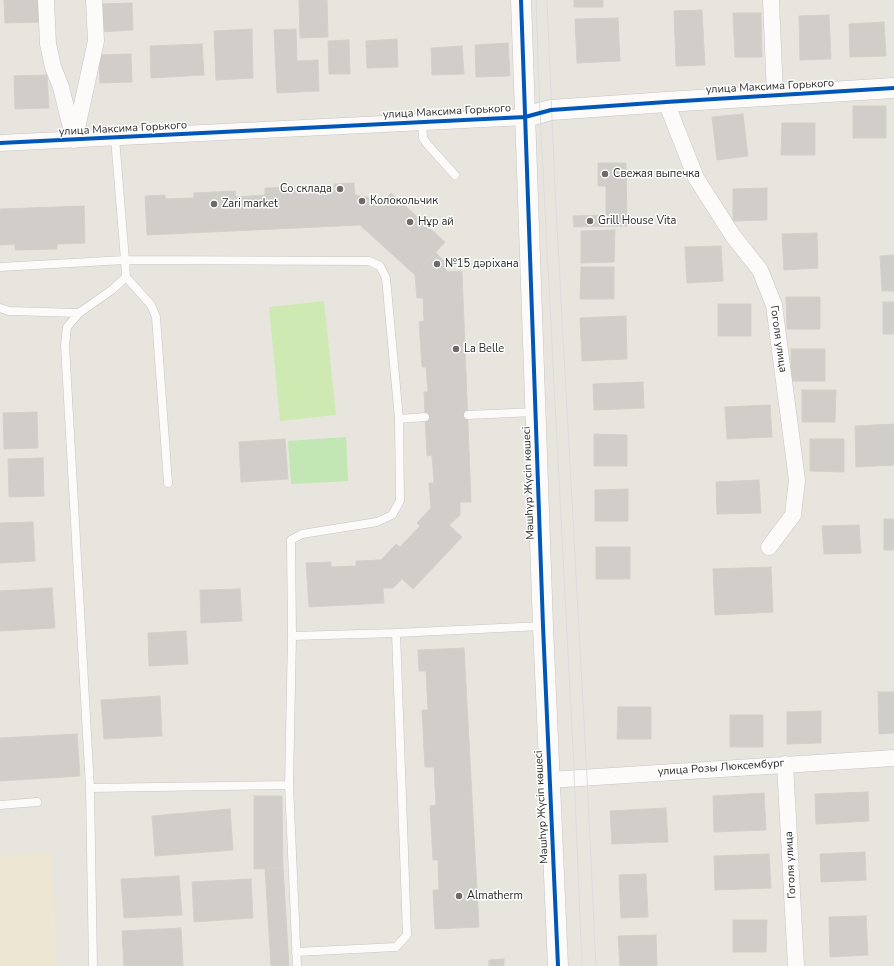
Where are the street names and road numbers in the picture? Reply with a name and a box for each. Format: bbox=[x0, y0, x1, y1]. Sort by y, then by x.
street label: улица Максима Горького bbox=[705, 77, 835, 97]
street label: улица Максима Горького bbox=[382, 102, 512, 122]
street label: улица Максима Горького bbox=[58, 119, 188, 139]
street label: Гоголя улица bbox=[767, 305, 789, 373]
street label: Мәшһүр Жүсіп көшесі bbox=[520, 426, 538, 540]
street label: Мәшһүр Жүсіп көшесі bbox=[532, 750, 552, 864]
street label: улица Розы Люксембург bbox=[657, 757, 785, 779]
street label: Гоголя улица bbox=[783, 831, 799, 899]

